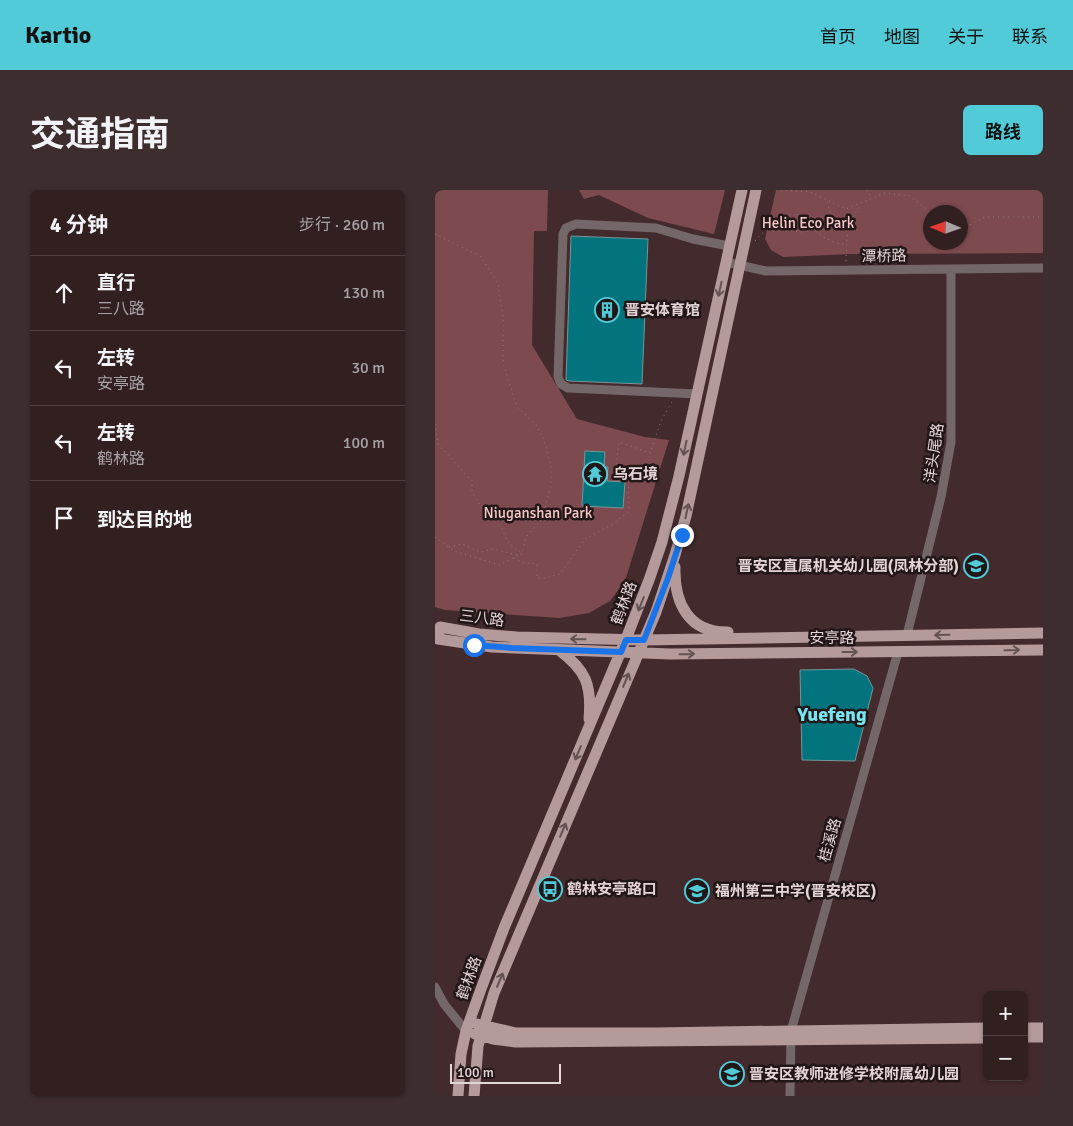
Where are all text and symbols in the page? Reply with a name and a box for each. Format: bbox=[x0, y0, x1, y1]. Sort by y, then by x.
text: Kartio bbox=[25, 20, 91, 50]
text: 首页 bbox=[820, 26, 856, 48]
text: 地图 bbox=[884, 26, 920, 48]
text: 关于 bbox=[948, 26, 984, 48]
text: 联系 bbox=[1012, 26, 1048, 48]
button: 路线 bbox=[963, 105, 1043, 155]
text: 交通指南 bbox=[30, 113, 170, 156]
north arrow bbox=[923, 205, 968, 250]
text: 4 分钟 bbox=[50, 212, 108, 238]
park label: Helin Eco Park bbox=[762, 214, 855, 232]
text: 步行 · 260 m bbox=[299, 215, 385, 235]
street label: 潭桥路 bbox=[861, 247, 907, 265]
text: 直行 bbox=[97, 271, 135, 295]
icon: ahead bbox=[50, 279, 78, 307]
one-way arrow bbox=[715, 280, 724, 296]
text: 130 m bbox=[343, 283, 385, 303]
building icon: 晋安体育馆 bbox=[594, 297, 620, 323]
text: 三八路 bbox=[97, 299, 145, 319]
place label: 晋安体育馆 bbox=[625, 301, 700, 319]
text: 左转 bbox=[97, 346, 135, 370]
icon: left bbox=[50, 354, 78, 382]
text: 30 m bbox=[351, 358, 385, 378]
text: 安亭路 bbox=[97, 374, 145, 394]
text: 左转 bbox=[97, 421, 135, 445]
street label: 洋头尾路 bbox=[921, 422, 947, 484]
icon: left bbox=[50, 429, 78, 457]
text: 100 m bbox=[343, 433, 385, 453]
one-way arrow bbox=[680, 439, 689, 455]
text: 鹤林路 bbox=[97, 449, 145, 469]
temple icon: 乌石境 bbox=[582, 461, 608, 487]
place label: 乌石境 bbox=[613, 465, 658, 483]
icon: arrive bbox=[50, 504, 78, 532]
park label: Niuganshan Park bbox=[484, 504, 593, 522]
one-way arrow bbox=[683, 504, 692, 520]
text: 到达目的地 bbox=[97, 508, 192, 532]
route end bbox=[671, 524, 694, 547]
school or university icon: 晋安区直属机关幼儿园(凤林分部) bbox=[963, 553, 989, 579]
place label: 晋安区直属机关幼儿园(凤林分部) bbox=[738, 557, 959, 575]
street label: 鹤林路 bbox=[608, 579, 640, 627]
one-way arrow bbox=[635, 596, 644, 611]
street label: 三八路 bbox=[459, 606, 505, 630]
street label: 安亭路 bbox=[809, 629, 855, 647]
one-way arrow bbox=[934, 630, 950, 640]
route start bbox=[463, 634, 486, 657]
one-way arrow bbox=[570, 634, 586, 644]
one-way arrow bbox=[1004, 645, 1020, 655]
one-way arrow bbox=[841, 647, 857, 657]
one-way arrow bbox=[678, 649, 695, 659]
one-way arrow bbox=[622, 673, 632, 688]
district label: Yuefeng bbox=[796, 702, 867, 727]
one-way arrow bbox=[572, 746, 581, 761]
street label: 桂溪路 bbox=[815, 816, 845, 864]
one-way arrow bbox=[559, 823, 568, 838]
bus stop icon: 鹤林安亭路口 bbox=[537, 876, 563, 902]
school or university icon: 福州第三中学(晋安校区) bbox=[684, 878, 710, 904]
place label: 鹤林安亭路口 bbox=[567, 880, 657, 898]
place label: 福州第三中学(晋安校区) bbox=[715, 882, 876, 900]
street label: 鹤林路 bbox=[453, 954, 485, 1002]
one-way arrow bbox=[495, 973, 505, 988]
map controls bbox=[983, 991, 1028, 1081]
button: + bbox=[983, 991, 1028, 1036]
button: − bbox=[983, 1036, 1028, 1081]
scale bar bbox=[450, 1061, 561, 1084]
school or university icon: 晋安区教师进修学校附属幼儿园 bbox=[719, 1061, 745, 1087]
text: 100 m bbox=[457, 1064, 494, 1081]
place label: 晋安区教师进修学校附属幼儿园 bbox=[749, 1065, 959, 1083]

